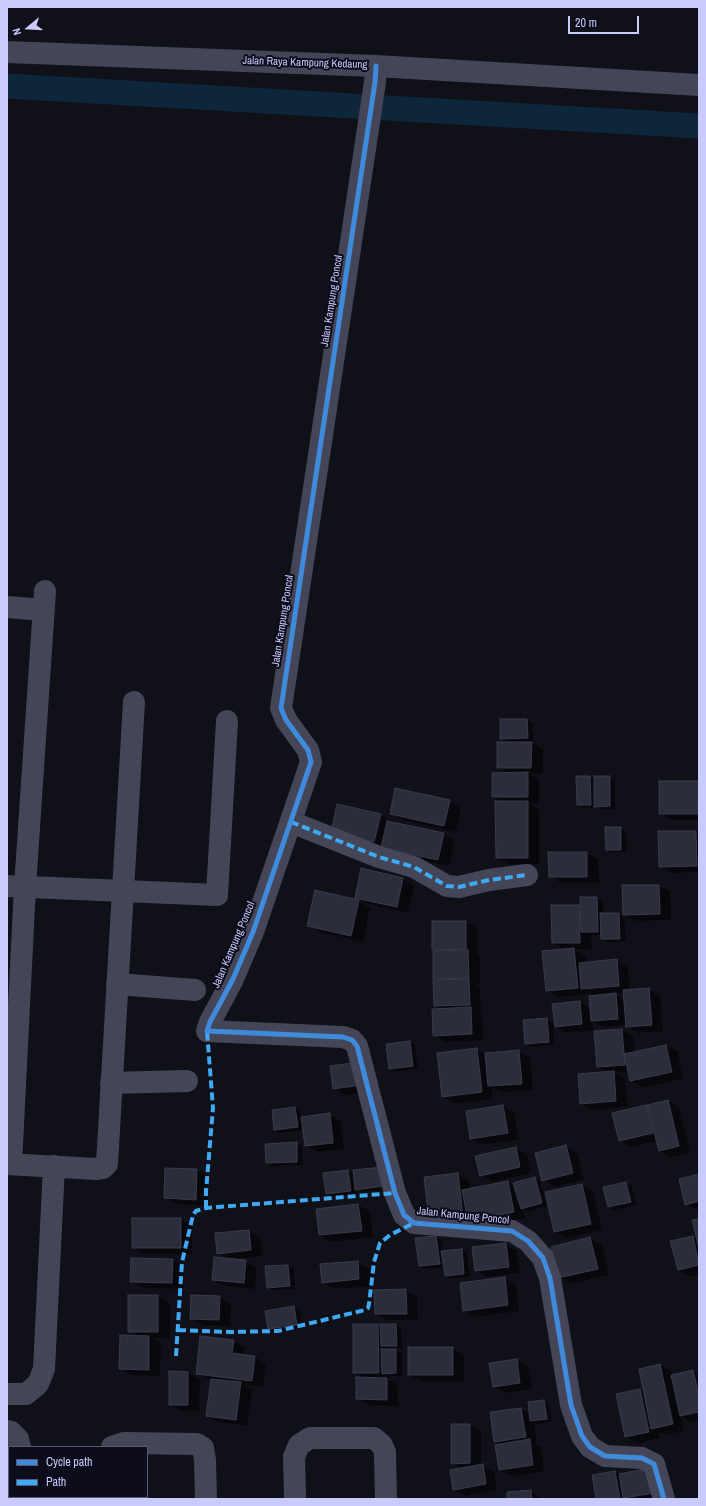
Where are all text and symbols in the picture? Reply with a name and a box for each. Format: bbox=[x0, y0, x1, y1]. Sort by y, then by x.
north arrow bbox=[8, 8, 48, 48]
scale bar bbox=[570, 8, 641, 34]
text: 20 m bbox=[575, 15, 597, 31]
text: N bbox=[9, 26, 24, 37]
street label: Jalan Raya Kampung Kedaung bbox=[242, 54, 368, 72]
street label: Jalan Kampung Poncol bbox=[318, 254, 346, 348]
street label: Jalan Kampung Poncol bbox=[269, 574, 297, 668]
street label: Jalan Kampung Poncol bbox=[210, 900, 258, 990]
street label: Jalan Kampung Poncol bbox=[416, 1205, 510, 1227]
legend bbox=[8, 1446, 148, 1498]
text: Cycle path bbox=[46, 1454, 93, 1470]
text: Path bbox=[46, 1474, 66, 1490]

